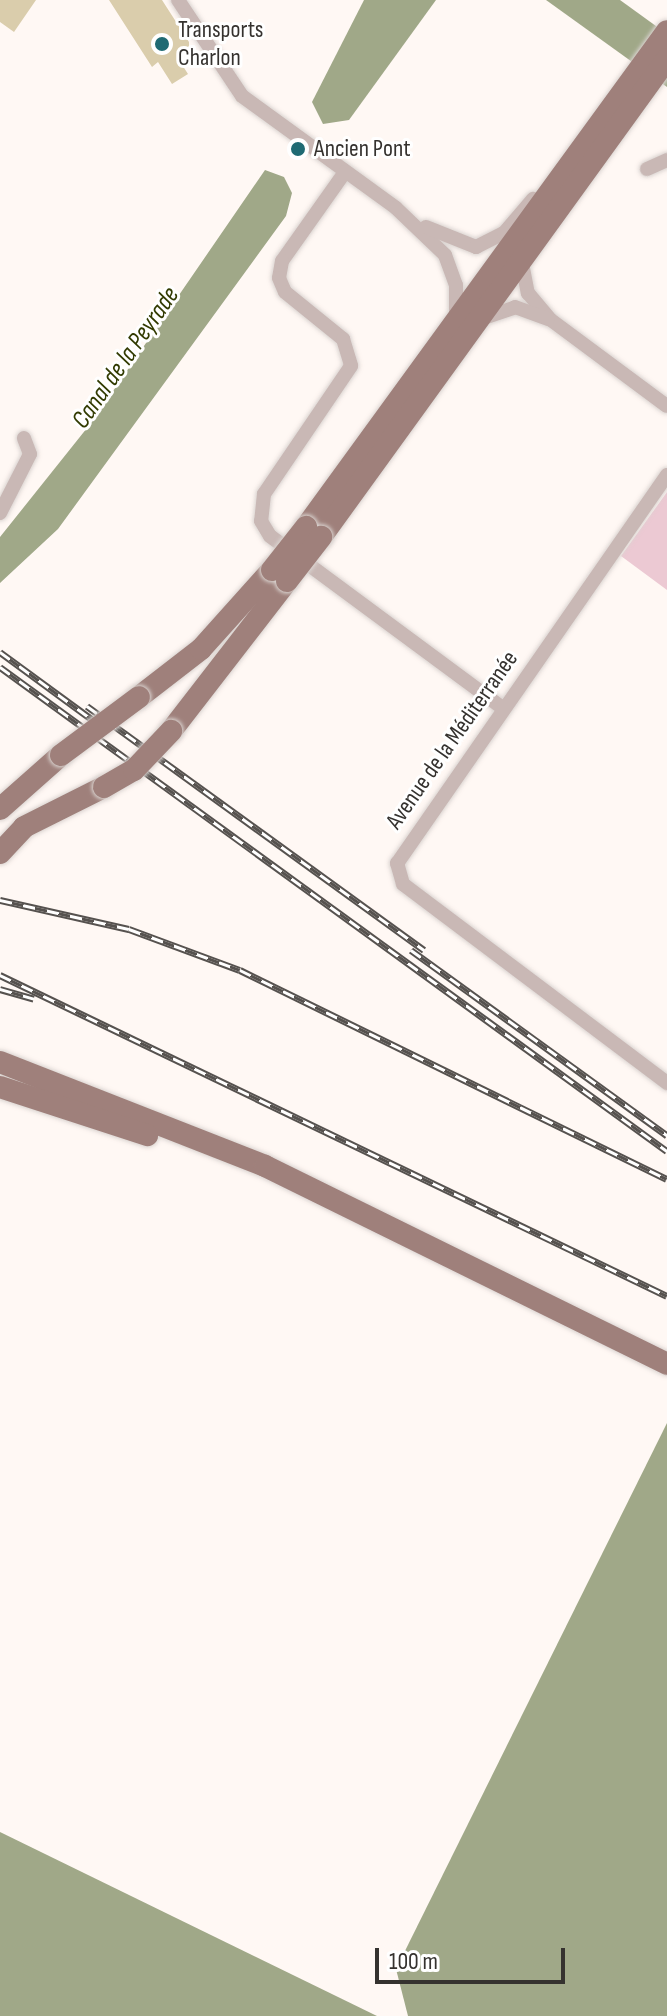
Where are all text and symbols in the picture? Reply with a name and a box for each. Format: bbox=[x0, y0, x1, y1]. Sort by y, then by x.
place label: Transports Charlon bbox=[178, 16, 263, 72]
marker: Transports Charlon bbox=[153, 35, 171, 53]
place label: Ancien Pont bbox=[314, 135, 411, 163]
marker: Ancien Pont bbox=[289, 140, 307, 158]
water label: Canal de la Peyrade bbox=[66, 281, 186, 435]
street label: Avenue de la Méditerranée bbox=[380, 645, 524, 835]
scale bar bbox=[379, 1932, 569, 1982]
text: 100 m bbox=[389, 1947, 438, 1976]

